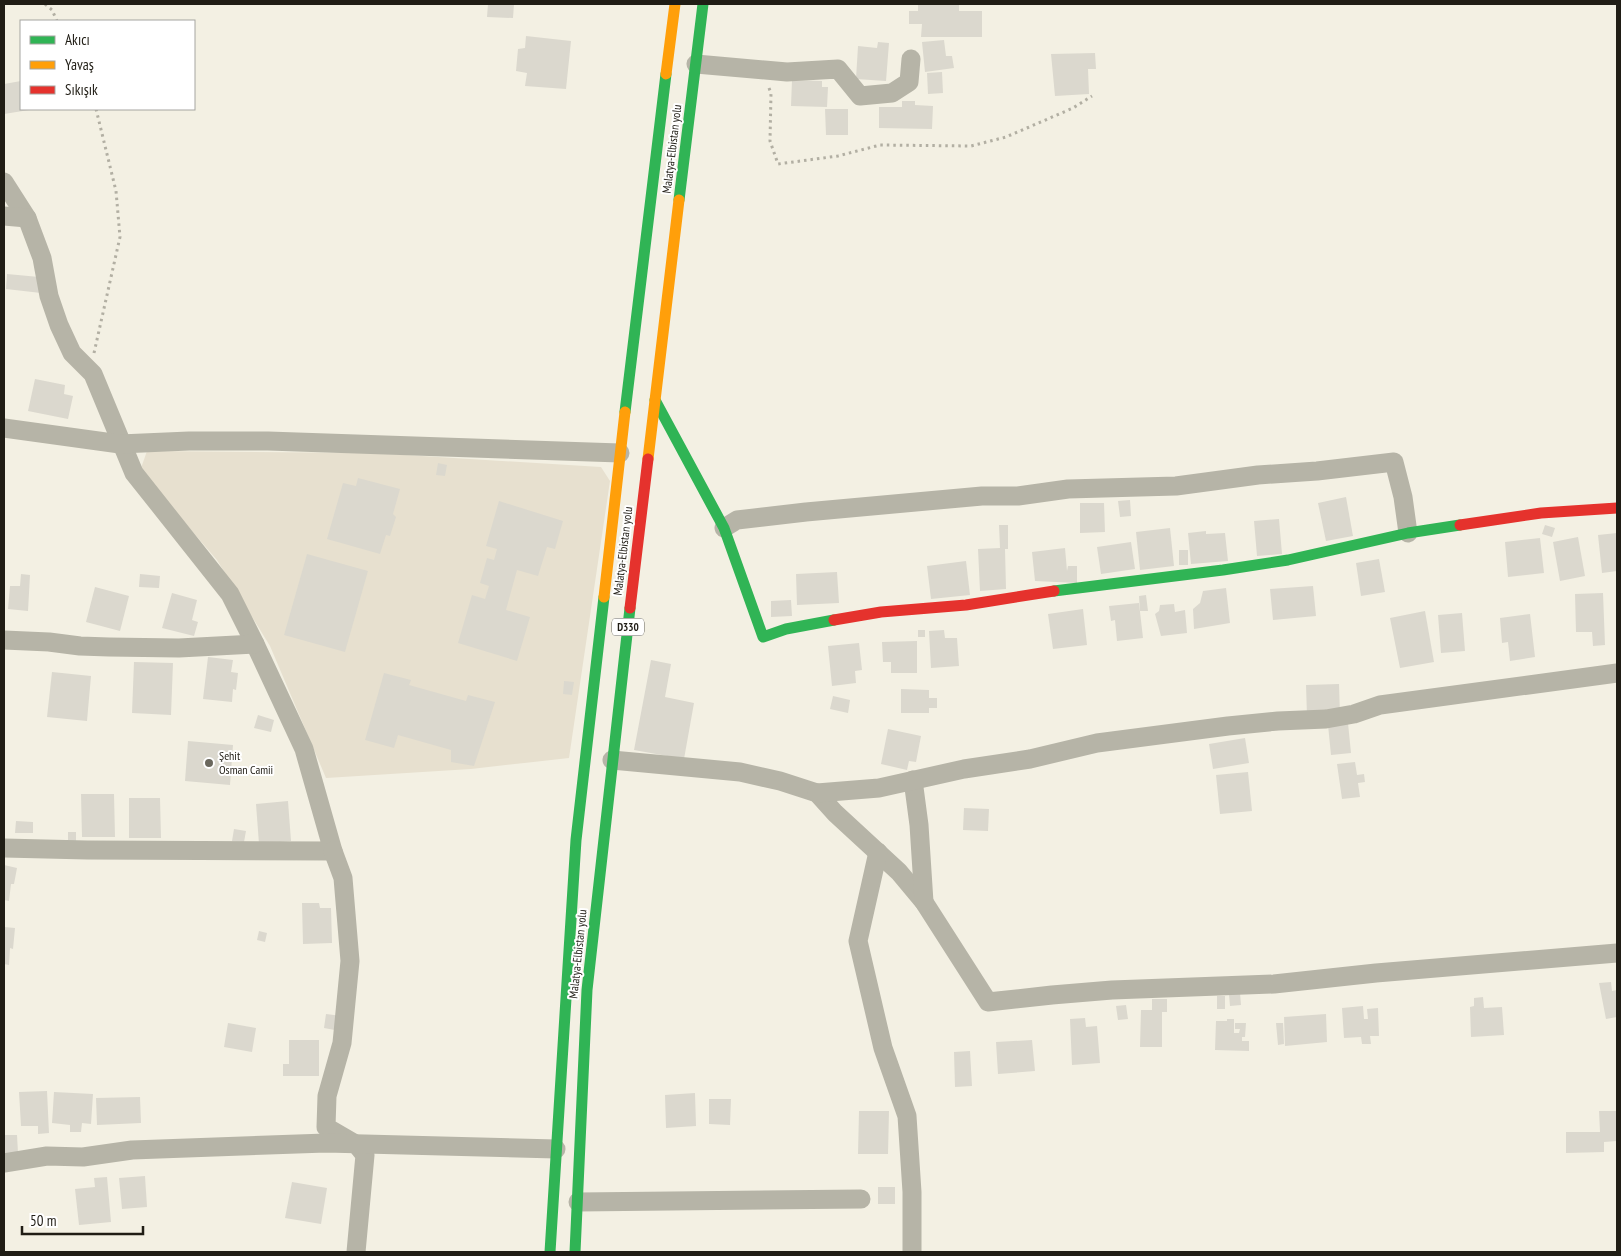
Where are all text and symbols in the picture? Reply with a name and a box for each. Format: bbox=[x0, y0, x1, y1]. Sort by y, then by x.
legend bbox=[20, 20, 195, 110]
text: Akıcı bbox=[65, 30, 90, 49]
text: Yavaş bbox=[65, 55, 94, 74]
text: Sıkışık bbox=[65, 80, 98, 99]
street label: Malatya-Elbistan yolu bbox=[659, 104, 684, 194]
street label: Malatya-Elbistan yolu bbox=[610, 506, 635, 596]
road number: D330 bbox=[612, 618, 644, 636]
place label: Şehit Osman Camii bbox=[219, 748, 273, 777]
marker: Şehit Osman Camii bbox=[203, 757, 215, 769]
street label: Malatya-Elbistan yolu bbox=[565, 909, 590, 999]
scale bar bbox=[22, 1204, 144, 1236]
text: 50 m bbox=[30, 1211, 56, 1230]

